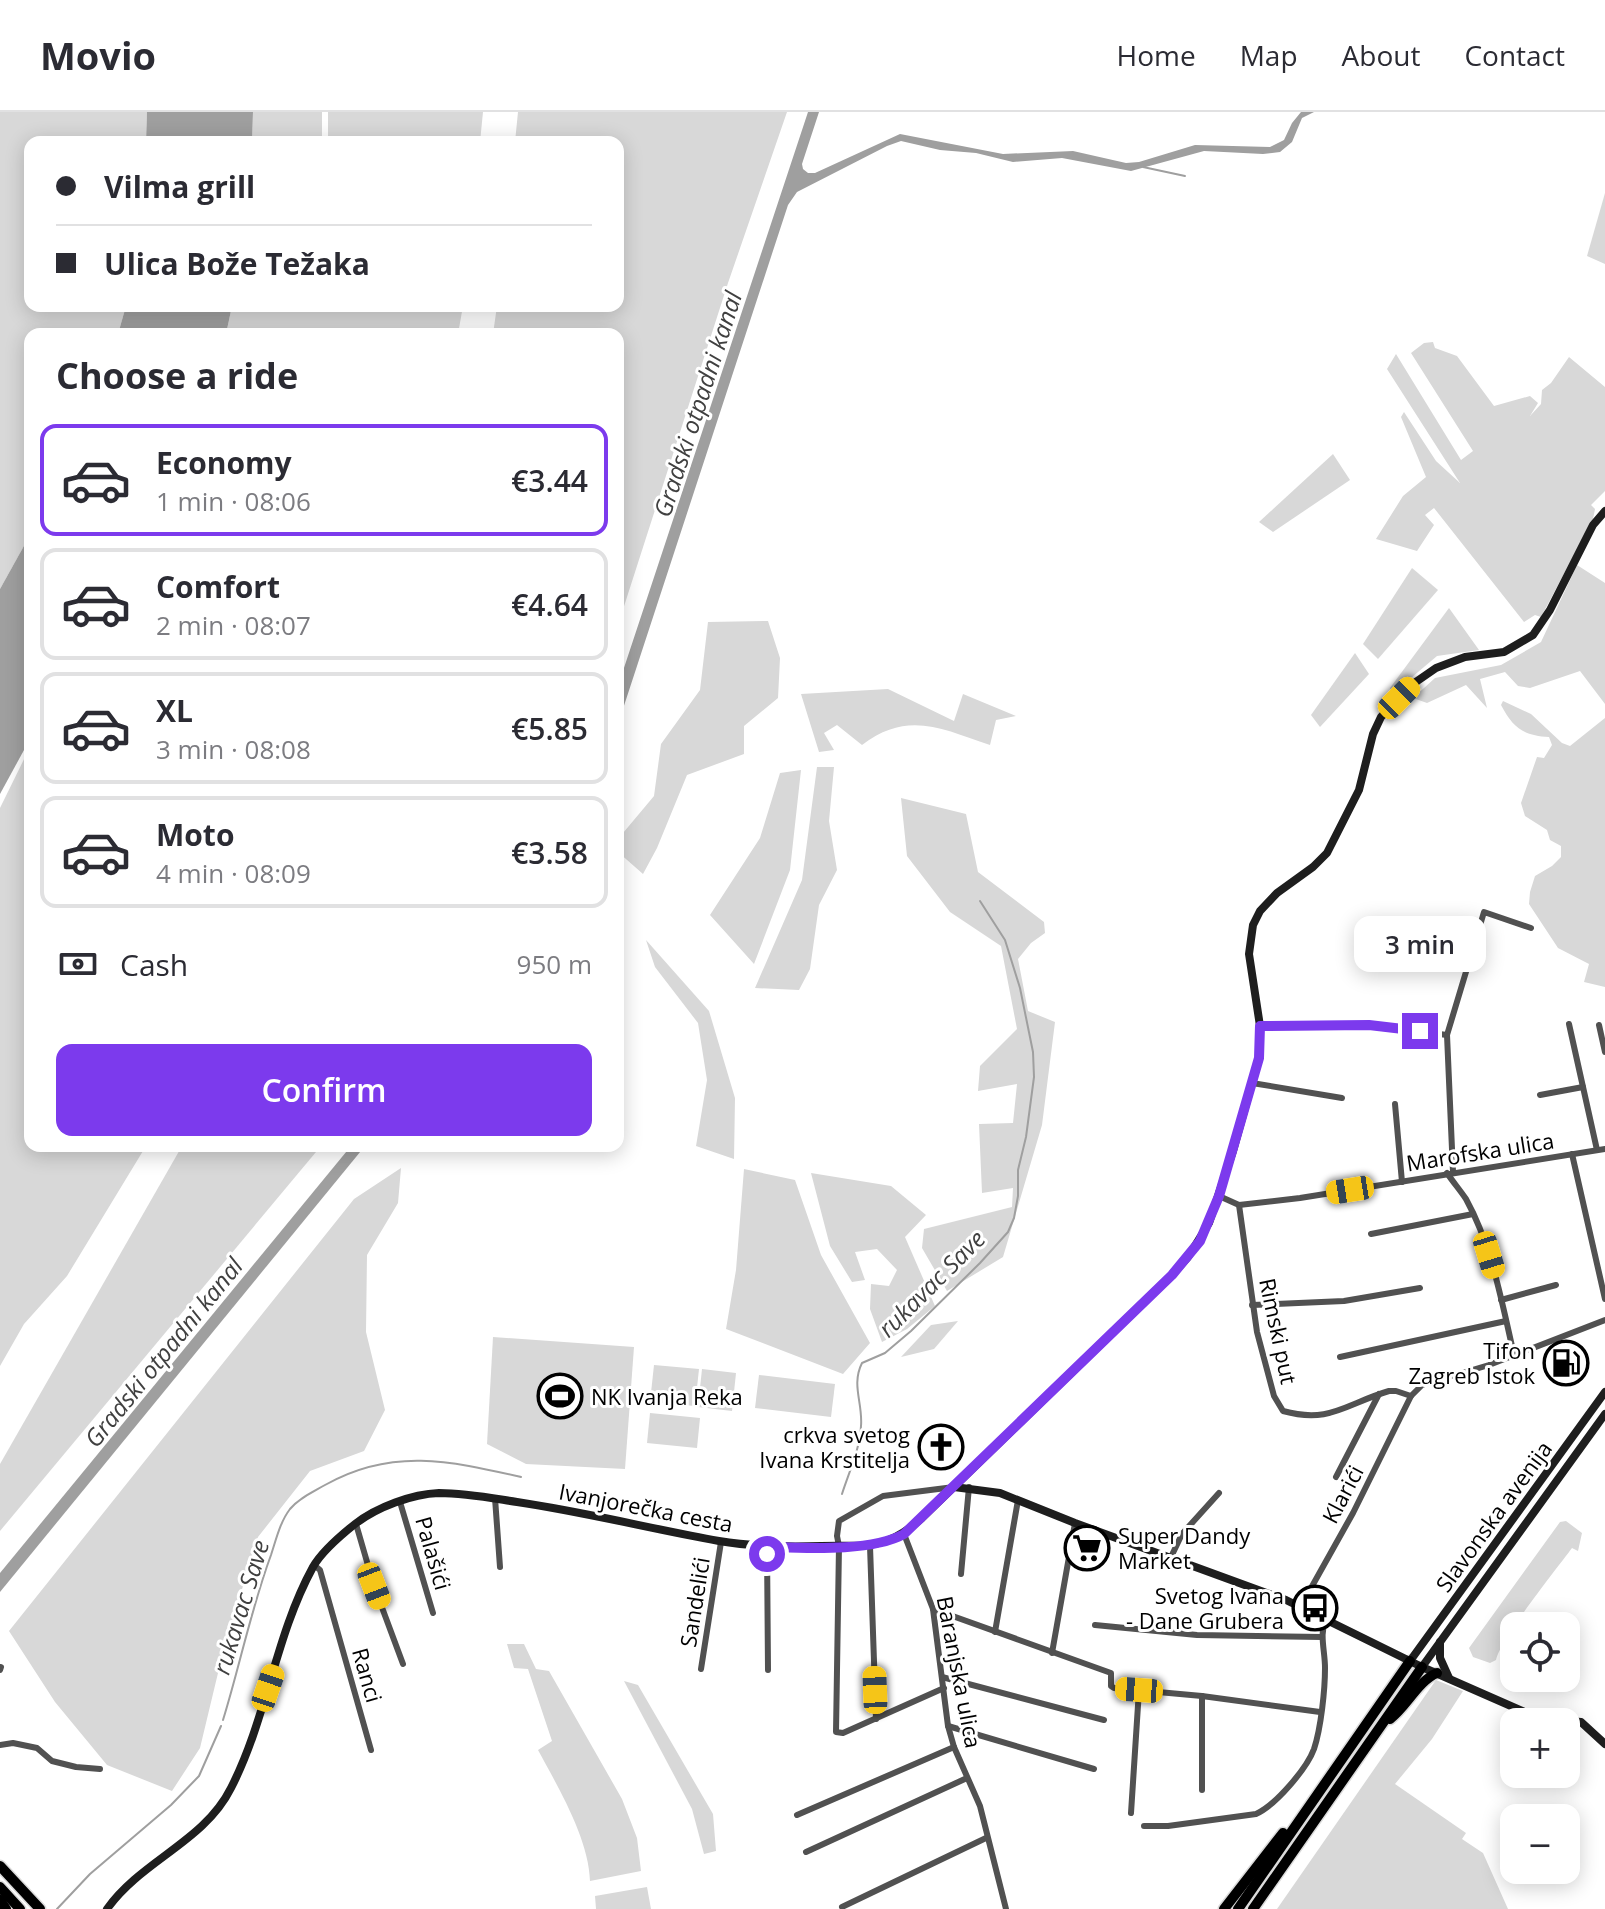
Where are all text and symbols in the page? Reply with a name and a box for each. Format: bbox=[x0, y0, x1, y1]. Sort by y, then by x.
text: Movio bbox=[40, 29, 156, 81]
text: Home bbox=[1117, 36, 1196, 74]
text: Map bbox=[1240, 36, 1298, 74]
text: About bbox=[1342, 36, 1420, 74]
text: Contact bbox=[1464, 36, 1565, 74]
text: Vilma grill bbox=[104, 166, 255, 207]
text: Ulica Bože Težaka bbox=[104, 243, 370, 284]
water label: Gradski otpadni kanal bbox=[645, 286, 749, 521]
text: Choose a ride bbox=[56, 351, 298, 400]
text: Economy bbox=[156, 442, 292, 483]
icon: car bbox=[60, 444, 132, 516]
text: €3.44 bbox=[511, 460, 588, 501]
text: 1 min · 08:06 bbox=[156, 483, 311, 519]
text: Comfort bbox=[156, 566, 280, 607]
icon: car bbox=[60, 568, 132, 640]
text: €4.64 bbox=[511, 584, 588, 625]
text: 2 min · 08:07 bbox=[156, 607, 311, 643]
car bbox=[1374, 673, 1424, 723]
text: XL bbox=[156, 690, 193, 731]
icon: car bbox=[60, 692, 132, 764]
text: €5.85 bbox=[511, 708, 588, 749]
text: 3 min · 08:08 bbox=[156, 731, 311, 767]
text: Moto bbox=[156, 814, 234, 855]
icon: car bbox=[60, 816, 132, 888]
text: €3.58 bbox=[511, 832, 588, 873]
text: 4 min · 08:09 bbox=[156, 855, 311, 891]
callout: 3 min bbox=[1354, 915, 1486, 971]
text: 3 min bbox=[1385, 926, 1455, 962]
icon: cash bbox=[56, 942, 100, 986]
text: Cash bbox=[120, 944, 188, 985]
text: 950 m bbox=[517, 946, 592, 982]
route end bbox=[1402, 1013, 1438, 1049]
button: Confirm bbox=[56, 1044, 592, 1136]
street label: Marofska ulica bbox=[1404, 1125, 1556, 1177]
car bbox=[1324, 1174, 1376, 1206]
water label: rukavac Save bbox=[870, 1222, 992, 1344]
car bbox=[1471, 1229, 1507, 1281]
water label: Gradski otpadni kanal bbox=[76, 1249, 250, 1454]
street label: Rimski put bbox=[1253, 1275, 1305, 1387]
place label: Tifon Zagreb Istok bbox=[1408, 1335, 1535, 1390]
fuel station icon: Tifon Zagreb Istok bbox=[1542, 1339, 1590, 1387]
sports icon: NK Ivanja Reka bbox=[536, 1372, 584, 1420]
place label: NK Ivanja Reka bbox=[591, 1381, 743, 1411]
place label: crkva svetog Ivana Krstitelja bbox=[759, 1419, 910, 1474]
church icon: crkva svetog Ivana Krstitelja bbox=[917, 1423, 965, 1471]
street label: Slavonska avenija bbox=[1428, 1434, 1558, 1598]
street label: Klarići bbox=[1314, 1460, 1370, 1528]
street label: Ivanjorečka cesta bbox=[557, 1475, 735, 1539]
street label: Palašići bbox=[409, 1513, 459, 1593]
place label: Super Dandy Market bbox=[1118, 1520, 1251, 1575]
supermarket icon: Super Dandy Market bbox=[1063, 1524, 1111, 1572]
water label: rukavac Save bbox=[204, 1536, 276, 1678]
route start bbox=[749, 1536, 785, 1572]
street label: Sandelići bbox=[672, 1555, 716, 1649]
car bbox=[354, 1559, 394, 1613]
place label: Svetog Ivana - Dane Grubera bbox=[1126, 1580, 1284, 1635]
bus stop icon: Svetog Ivana - Dane Grubera bbox=[1291, 1584, 1339, 1632]
street label: Baranjska ulica bbox=[931, 1594, 989, 1750]
map controls bbox=[1500, 1612, 1580, 1884]
button: locate bbox=[1500, 1612, 1580, 1692]
street label: Ranci bbox=[346, 1644, 390, 1706]
car bbox=[249, 1661, 287, 1715]
car bbox=[862, 1666, 888, 1714]
car bbox=[1114, 1676, 1164, 1704]
button: + bbox=[1500, 1708, 1580, 1788]
button: − bbox=[1500, 1804, 1580, 1884]

